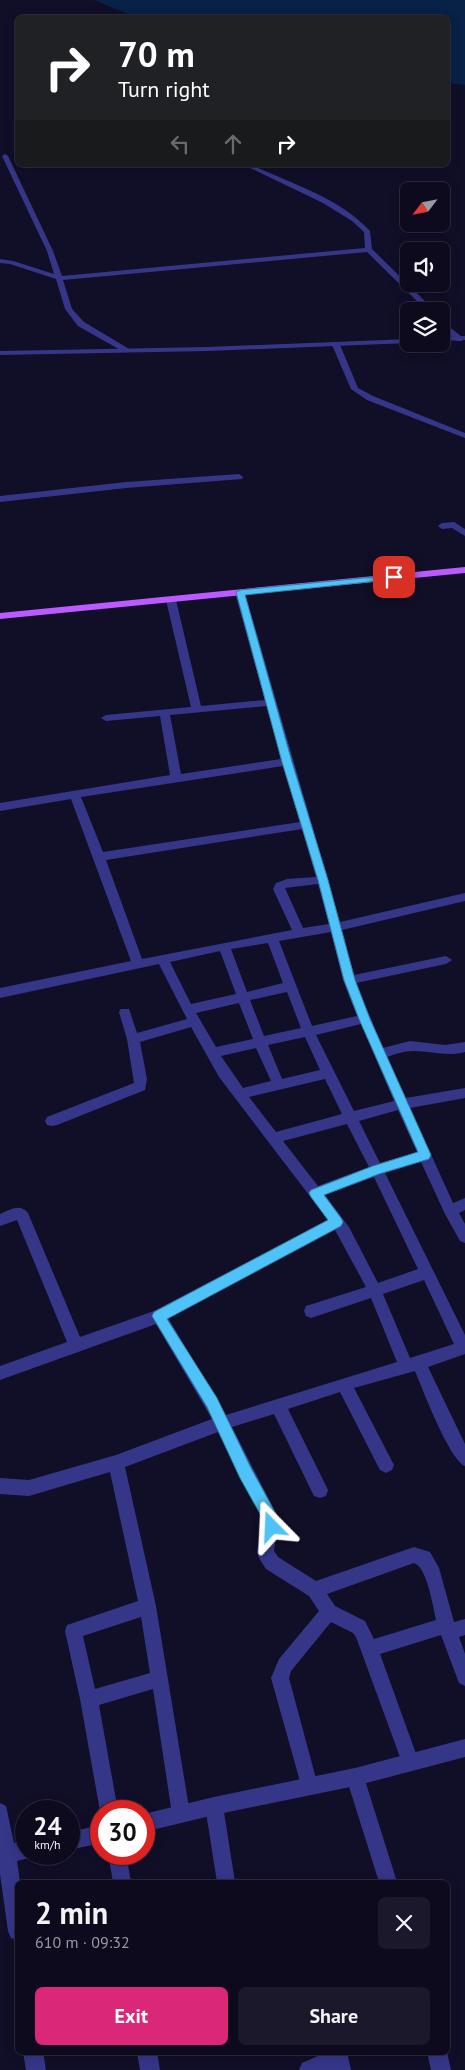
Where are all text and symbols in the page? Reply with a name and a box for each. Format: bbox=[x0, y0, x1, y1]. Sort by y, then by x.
text: 70 m bbox=[118, 31, 195, 77]
icon: right bbox=[35, 35, 100, 100]
text: Turn right bbox=[118, 75, 210, 103]
icon: left bbox=[166, 130, 194, 158]
icon: ahead bbox=[219, 130, 247, 158]
icon: right bbox=[272, 130, 300, 158]
north arrow bbox=[400, 182, 450, 232]
map controls bbox=[400, 182, 450, 352]
button: sound bbox=[400, 242, 450, 292]
button: layers bbox=[400, 302, 450, 352]
pin bbox=[373, 556, 415, 598]
icon: arrive bbox=[380, 563, 408, 591]
position arrow bbox=[245, 1500, 297, 1552]
speed limit sign: 30 bbox=[90, 1800, 155, 1865]
text: 24 bbox=[33, 1810, 62, 1842]
text: km/h bbox=[34, 1837, 61, 1852]
text: 2 min bbox=[35, 1893, 108, 1932]
button: close bbox=[378, 1897, 430, 1949]
text: 610 m · 09:32 bbox=[35, 1932, 130, 1952]
button: Exit bbox=[35, 1987, 228, 2045]
button: Share bbox=[238, 1987, 430, 2045]

